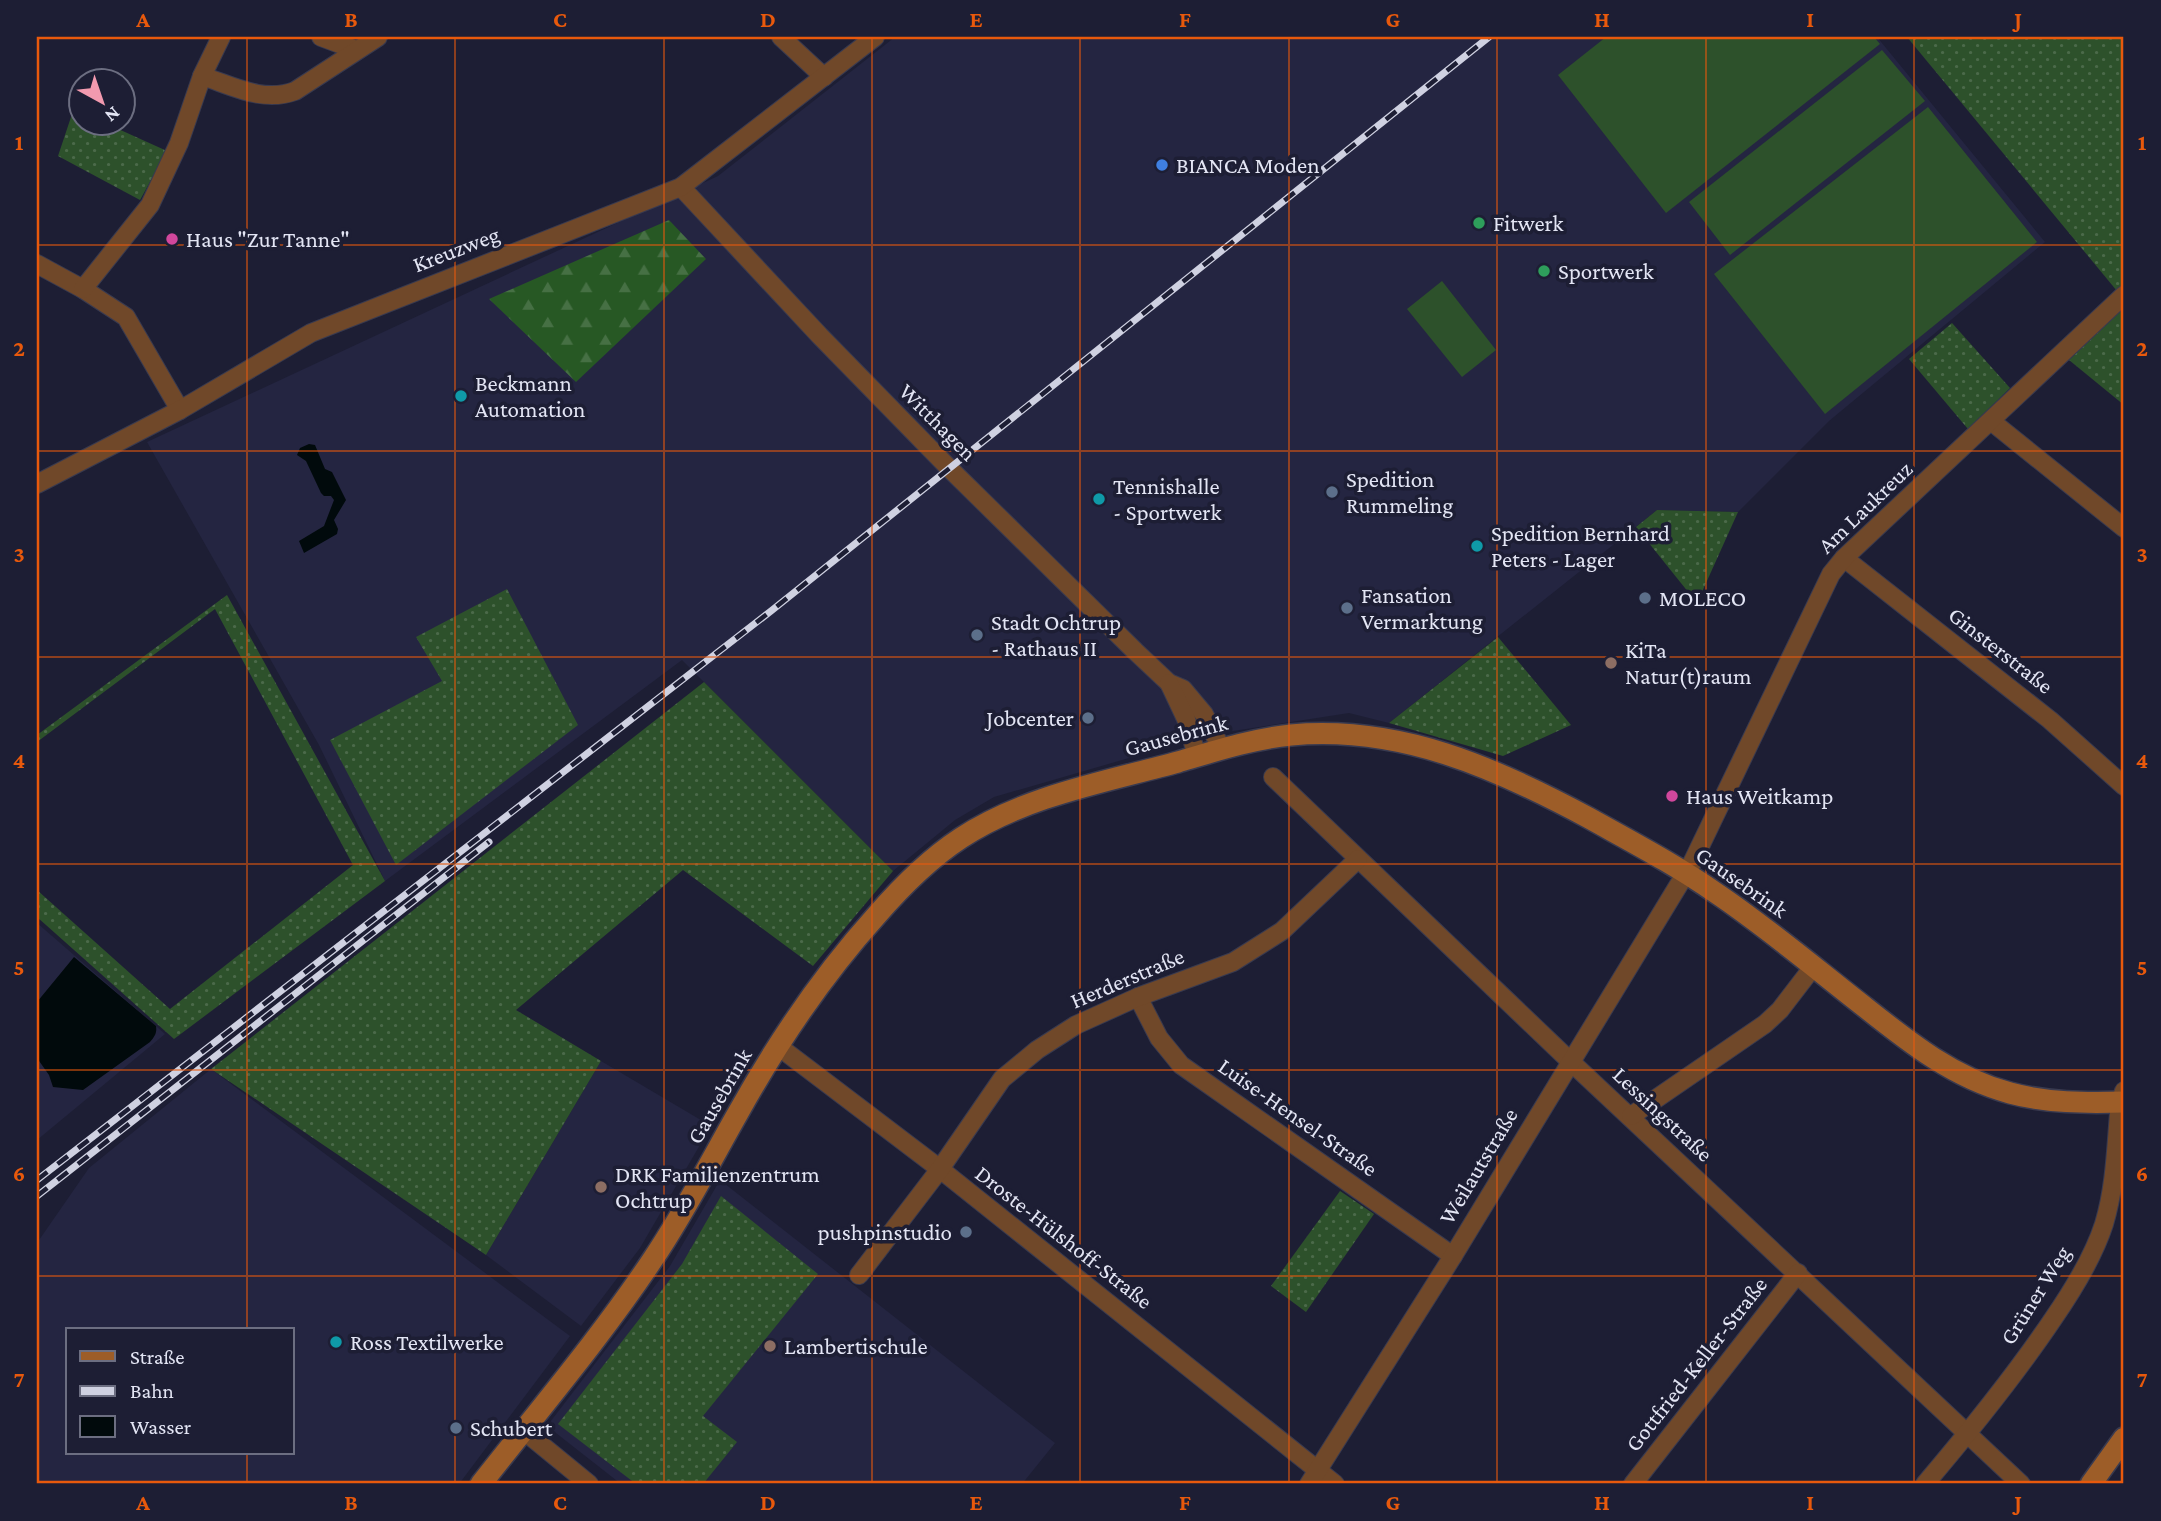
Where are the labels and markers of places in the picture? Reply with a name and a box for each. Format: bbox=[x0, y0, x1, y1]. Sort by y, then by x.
place label: BIANCA Moden bbox=[1176, 152, 1320, 178]
marker: BIANCA Moden bbox=[1154, 157, 1170, 173]
place label: Fitwerk bbox=[1493, 210, 1564, 236]
marker: Fitwerk bbox=[1471, 215, 1487, 231]
place label: Haus "Zur Tanne" bbox=[186, 226, 350, 252]
marker: Haus "Zur Tanne" bbox=[164, 231, 180, 247]
place label: Sportwerk bbox=[1558, 258, 1654, 284]
marker: Sportwerk bbox=[1536, 263, 1552, 279]
place label: Beckmann Automation bbox=[475, 370, 585, 422]
marker: Beckmann Automation bbox=[453, 388, 469, 404]
place label: Spedition Rummeling bbox=[1346, 466, 1453, 518]
place label: Tennishalle - Sportwerk bbox=[1113, 473, 1221, 525]
marker: Spedition Rummeling bbox=[1324, 484, 1340, 500]
marker: Tennishalle - Sportwerk bbox=[1091, 491, 1107, 507]
place label: Spedition Bernhard Peters - Lager bbox=[1491, 520, 1670, 572]
marker: Spedition Bernhard Peters - Lager bbox=[1469, 538, 1485, 554]
place label: Fansation Vermarktung bbox=[1361, 582, 1483, 634]
place label: MOLECO bbox=[1659, 585, 1746, 611]
marker: MOLECO bbox=[1637, 590, 1653, 606]
marker: Fansation Vermarktung bbox=[1339, 600, 1355, 616]
place label: Stadt Ochtrup - Rathaus II bbox=[991, 609, 1121, 661]
marker: Stadt Ochtrup - Rathaus II bbox=[969, 627, 985, 643]
place label: KiTa Natur(t)raum bbox=[1625, 637, 1751, 690]
marker: KiTa Natur(t)raum bbox=[1603, 655, 1619, 671]
place label: Jobcenter bbox=[984, 705, 1074, 731]
marker: Jobcenter bbox=[1080, 710, 1096, 726]
place label: Haus Weitkamp bbox=[1686, 783, 1833, 809]
marker: Haus Weitkamp bbox=[1664, 788, 1680, 804]
place label: DRK Familienzentrum Ochtrup bbox=[615, 1161, 820, 1213]
marker: DRK Familienzentrum Ochtrup bbox=[593, 1179, 609, 1195]
place label: pushpinstudio bbox=[818, 1219, 952, 1245]
marker: pushpinstudio bbox=[958, 1224, 974, 1240]
place label: Ross Textilwerke bbox=[350, 1329, 504, 1355]
place label: Lambertischule bbox=[784, 1333, 928, 1359]
marker: Ross Textilwerke bbox=[328, 1334, 344, 1350]
marker: Lambertischule bbox=[762, 1338, 778, 1354]
place label: Schubert bbox=[470, 1415, 553, 1441]
marker: Schubert bbox=[448, 1420, 464, 1436]

